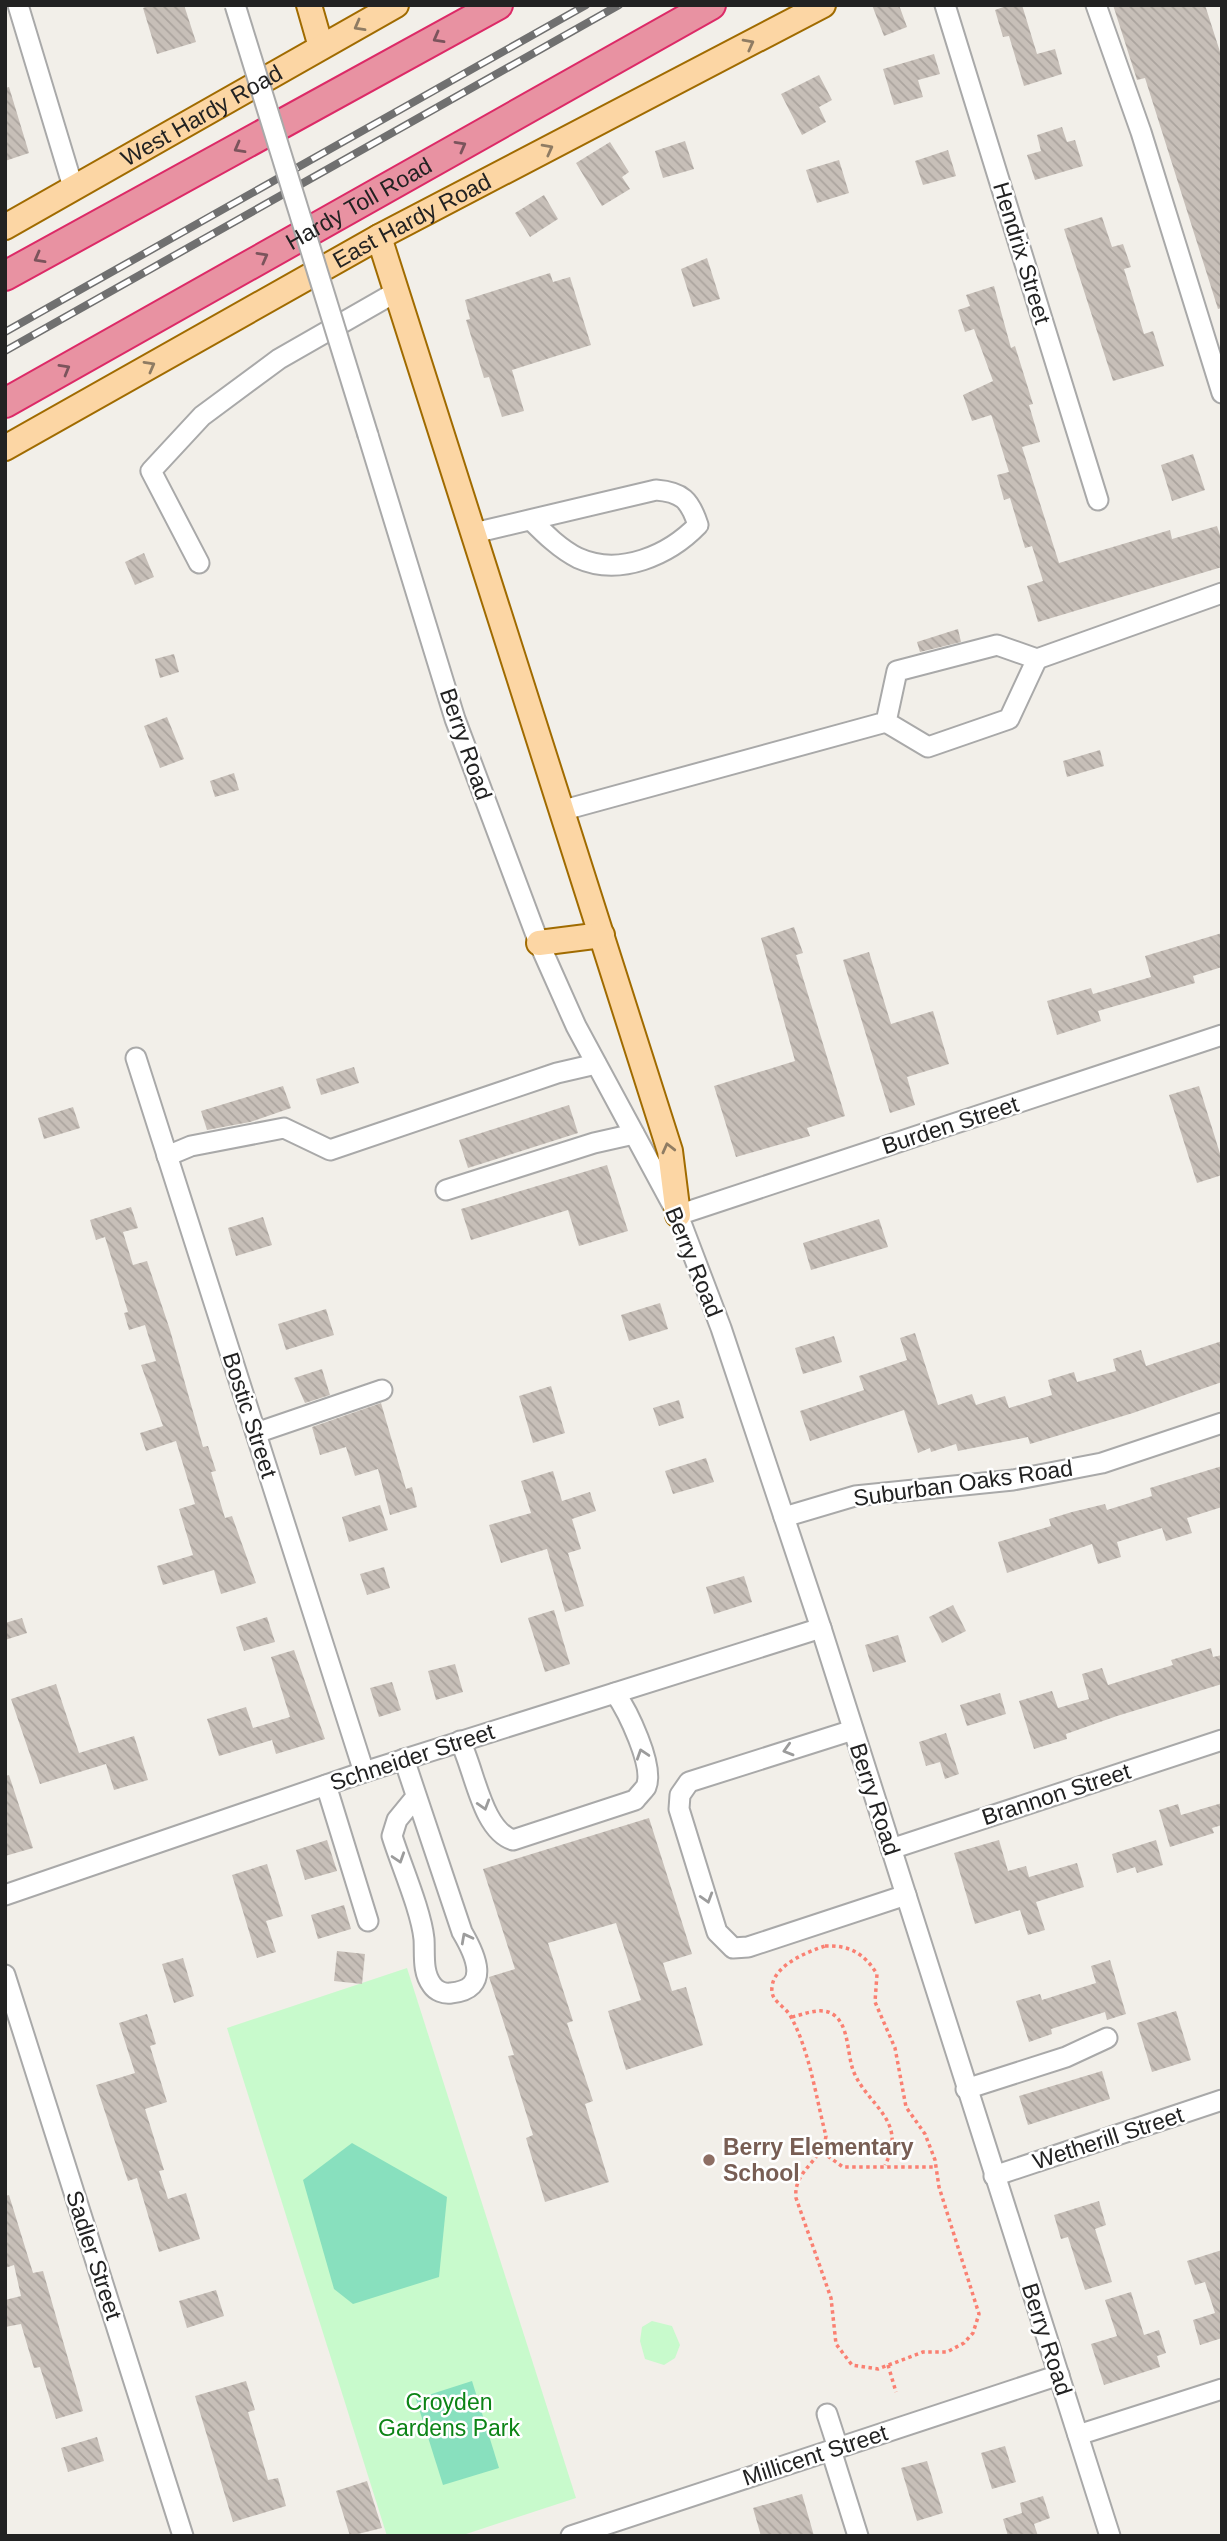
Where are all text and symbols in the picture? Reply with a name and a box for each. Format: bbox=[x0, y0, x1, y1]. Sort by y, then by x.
one-way arrow bbox=[354, 18, 366, 31]
one-way arrow bbox=[433, 30, 445, 43]
one-way arrow bbox=[742, 38, 755, 52]
street label: West Hardy Road bbox=[116, 59, 287, 171]
one-way arrow bbox=[233, 140, 246, 153]
one-way arrow bbox=[454, 141, 466, 154]
one-way arrow bbox=[541, 144, 553, 157]
street label: Hardy Toll Road bbox=[281, 152, 436, 255]
street label: East Hardy Road bbox=[328, 168, 495, 273]
street label: Hendrix Street bbox=[988, 179, 1056, 328]
one-way arrow bbox=[34, 249, 47, 263]
one-way arrow bbox=[255, 252, 268, 265]
one-way arrow bbox=[143, 361, 155, 374]
one-way arrow bbox=[57, 364, 70, 377]
street label: Berry Road bbox=[435, 685, 497, 803]
street label: Burden Street bbox=[878, 1091, 1022, 1159]
one-way arrow bbox=[662, 1142, 677, 1154]
street label: Berry Road bbox=[660, 1203, 728, 1321]
street label: Bostic Street bbox=[217, 1349, 283, 1482]
street label: Suburban Oaks Road bbox=[852, 1455, 1074, 1511]
street label: Schneider Street bbox=[327, 1718, 498, 1796]
street label: Berry Road bbox=[845, 1740, 905, 1858]
one-way arrow bbox=[782, 1741, 794, 1756]
one-way arrow bbox=[636, 1749, 651, 1761]
street label: Brannon Street bbox=[978, 1758, 1134, 1830]
one-way arrow bbox=[476, 1798, 490, 1811]
one-way arrow bbox=[391, 1851, 405, 1864]
one-way arrow bbox=[699, 1891, 713, 1904]
one-way arrow bbox=[461, 1933, 474, 1945]
street label: Wetherill Street bbox=[1029, 2101, 1187, 2175]
place label: Berry Elementary School bbox=[723, 2134, 914, 2186]
marker: Berry Elementary School bbox=[701, 2152, 717, 2168]
street label: Sadler Street bbox=[61, 2187, 127, 2323]
street label: Berry Road bbox=[1017, 2280, 1077, 2398]
park label: Croyden Gardens Park bbox=[378, 2389, 520, 2441]
street label: Millicent Street bbox=[739, 2419, 891, 2491]

